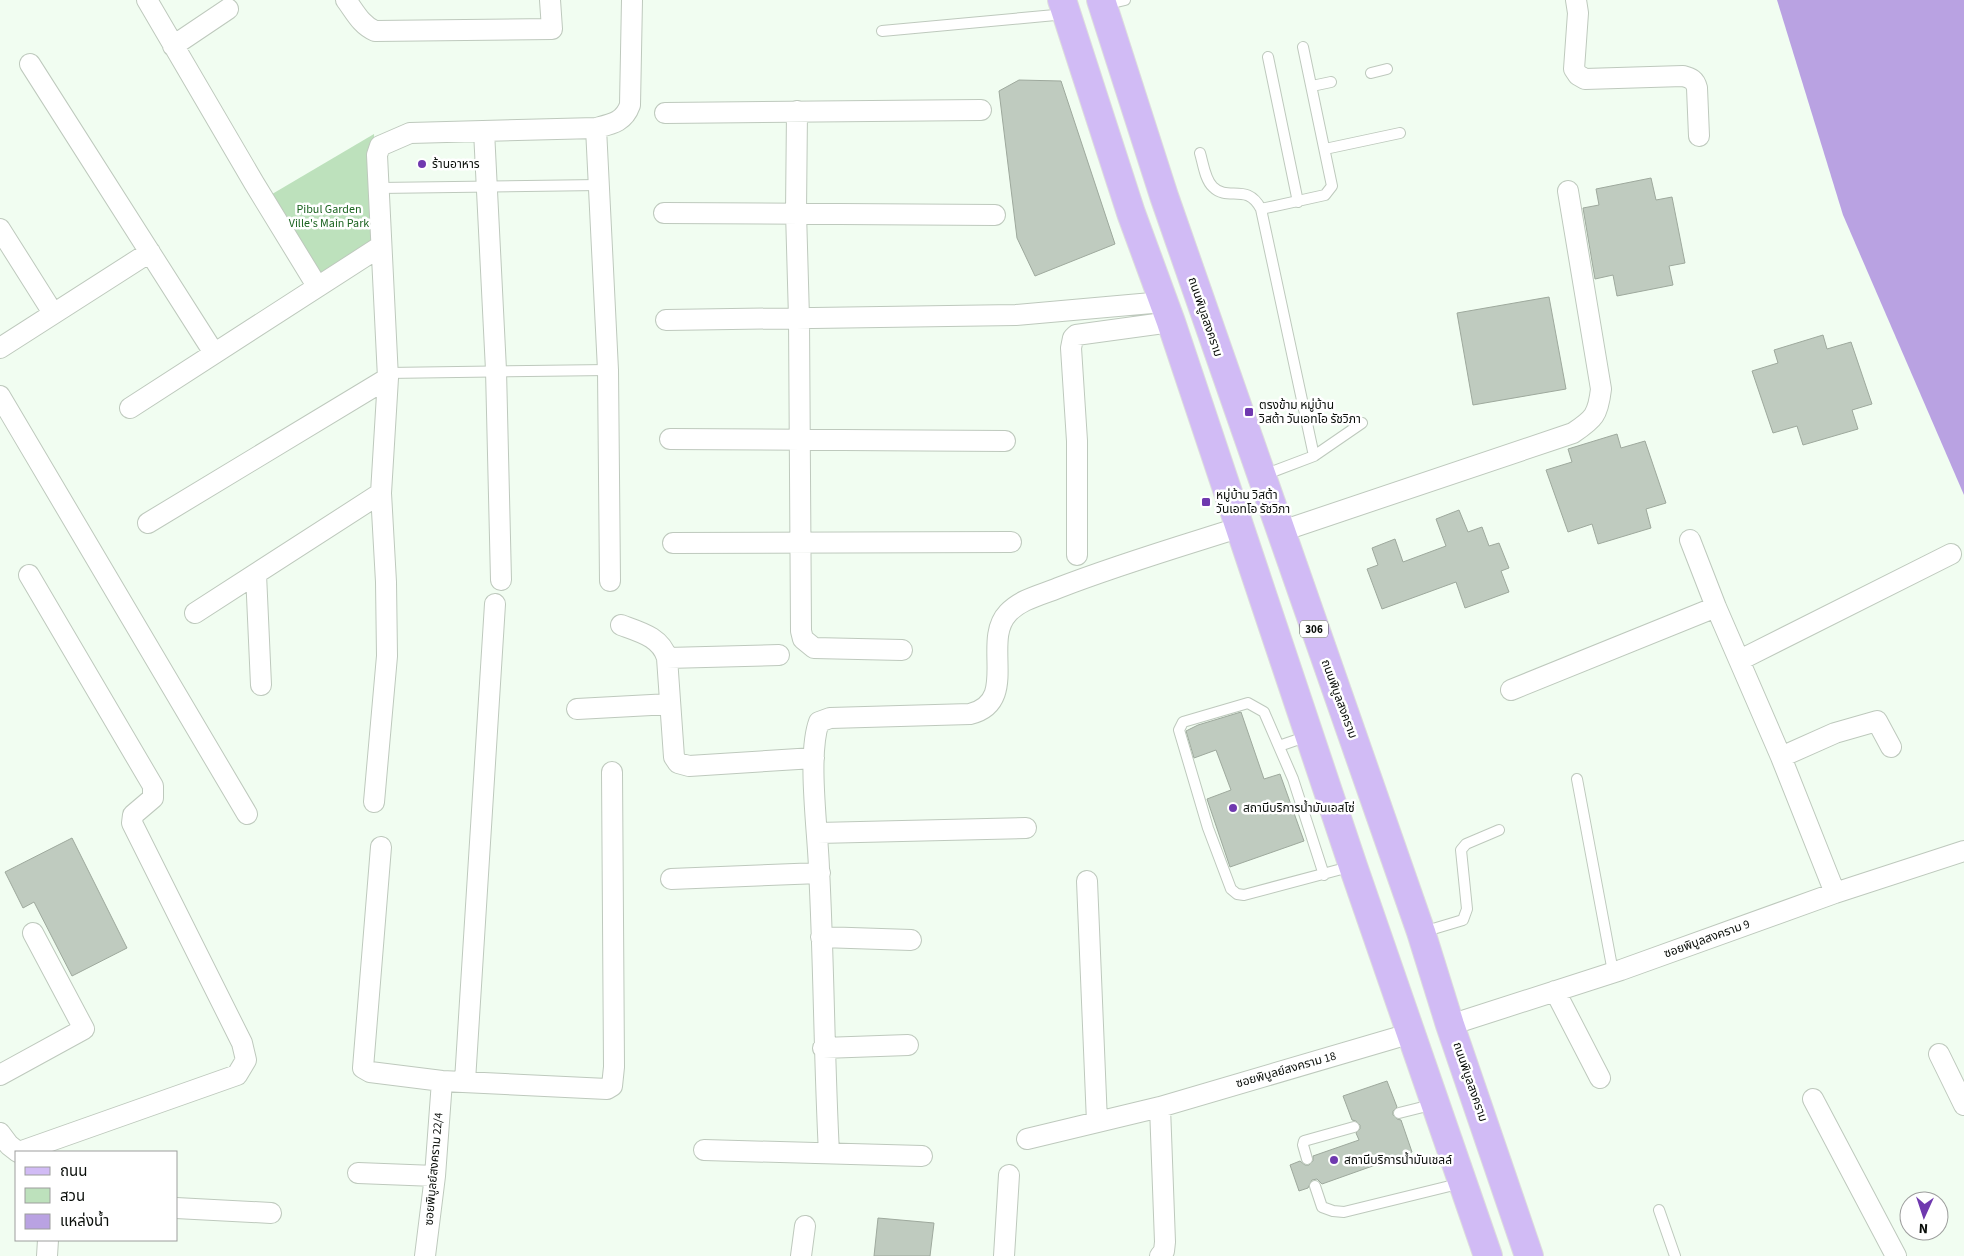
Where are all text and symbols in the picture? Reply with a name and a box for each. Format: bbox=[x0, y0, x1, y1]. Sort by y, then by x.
place label: ร้านอาหาร bbox=[432, 156, 480, 173]
marker: ร้านอาหาร bbox=[416, 158, 428, 170]
park label: Pibul Garden Ville's Main Park bbox=[289, 201, 369, 232]
street label: ถนนพิบูลสงคราม bbox=[1183, 275, 1227, 359]
place label: ตรงข้าม หมู่บ้าน วิสต้า วันเอทโอ รัชวิภา bbox=[1258, 397, 1361, 428]
marker: ตรงข้าม หมู่บ้าน วิสต้า วันเอทโอ รัชวิภา bbox=[1243, 406, 1255, 418]
place label: หมู่บ้าน วิสต้า วันเอทโอ รัชวิภา bbox=[1216, 487, 1290, 518]
marker: หมู่บ้าน วิสต้า วันเอทโอ รัชวิภา bbox=[1200, 496, 1212, 508]
road number: 306 bbox=[1300, 620, 1328, 638]
street label: ถนนพิบูลสงคราม bbox=[1317, 657, 1361, 741]
place label: สถานีบริการน้ำมันเอสโซ่ bbox=[1243, 799, 1355, 817]
marker: สถานีบริการน้ำมันเอสโซ่ bbox=[1227, 802, 1239, 814]
street label: ซอยพิบูลสงคราม 9 bbox=[1662, 916, 1752, 962]
street label: ถนนพิบูลสงคราม bbox=[1448, 1040, 1492, 1124]
street label: ซอยพิบูลย์สงคราม 18 bbox=[1234, 1048, 1338, 1092]
street label: ซอยพิบูลย์สงคราม 22/4 bbox=[421, 1112, 447, 1226]
legend bbox=[15, 1151, 178, 1241]
place label: สถานีบริการน้ำมันเชลล์ bbox=[1344, 1151, 1452, 1169]
marker: สถานีบริการน้ำมันเชลล์ bbox=[1328, 1154, 1340, 1166]
text: ถนน bbox=[60, 1161, 87, 1182]
text: สวน bbox=[60, 1186, 85, 1207]
north arrow bbox=[1899, 1191, 1949, 1241]
text: แหล่งน้ำ bbox=[60, 1210, 109, 1232]
text: N bbox=[1918, 1218, 1929, 1238]

